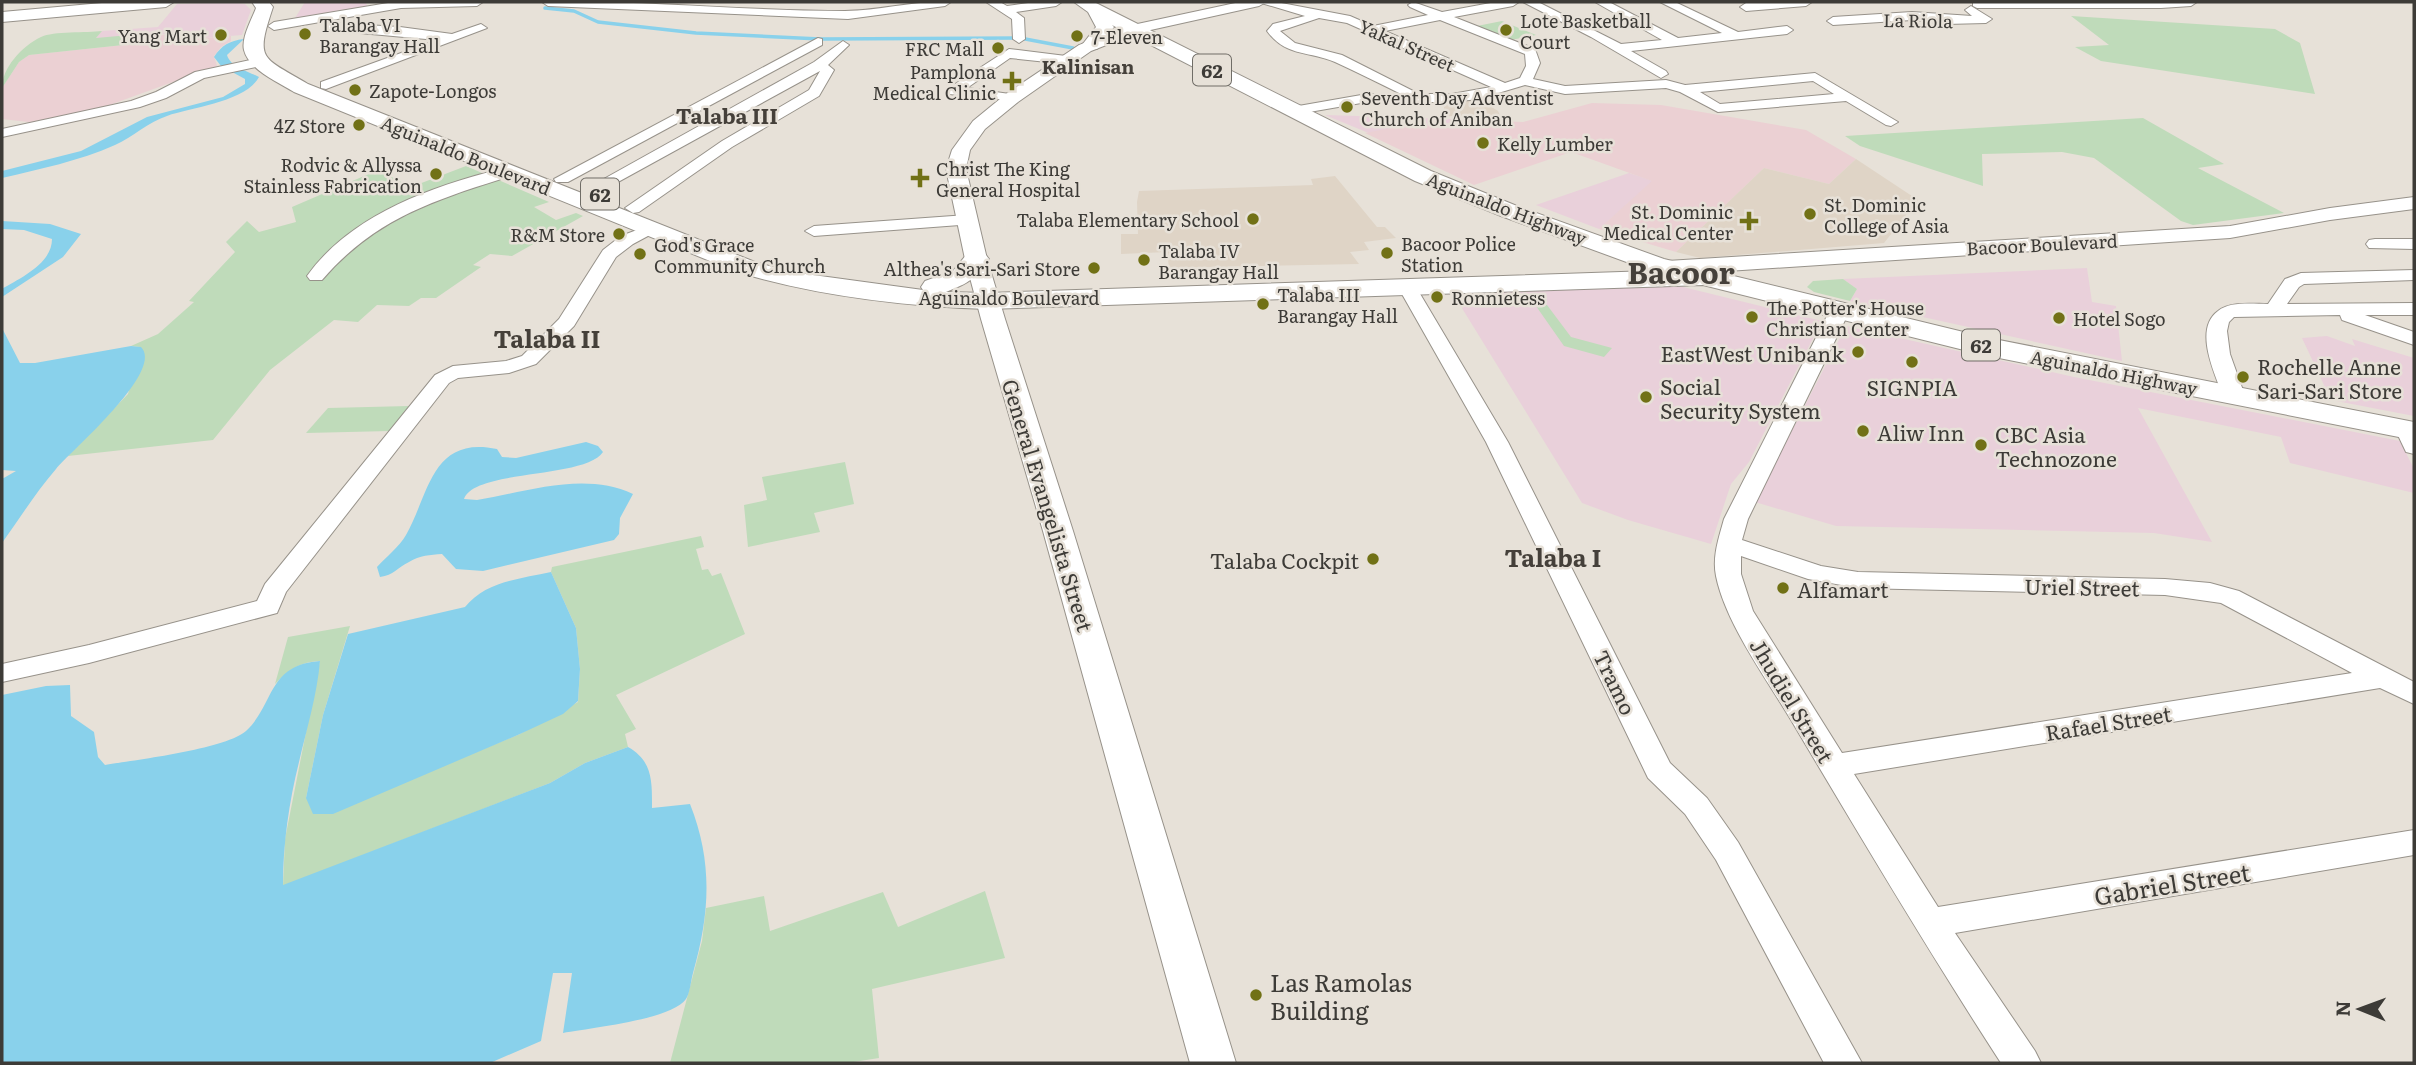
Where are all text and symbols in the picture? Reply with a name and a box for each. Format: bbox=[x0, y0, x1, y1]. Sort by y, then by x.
street label: La Riola bbox=[1883, 6, 1953, 34]
place label: Lote Basketball Court bbox=[1520, 7, 1651, 55]
place label: Talaba VI Barangay Hall bbox=[319, 11, 440, 59]
street label: Yakal Street bbox=[1355, 12, 1460, 78]
place label: Yang Mart bbox=[118, 22, 208, 49]
marker: Lote Basketball Court bbox=[1498, 22, 1514, 38]
place label: 7-Eleven bbox=[1091, 23, 1163, 50]
marker: Talaba VI Barangay Hall bbox=[297, 26, 313, 42]
marker: Yang Mart bbox=[213, 27, 229, 43]
marker: 7-Eleven bbox=[1069, 28, 1085, 44]
place label: FRC Mall bbox=[905, 35, 984, 62]
marker: FRC Mall bbox=[990, 40, 1006, 56]
district label: Kalinisan bbox=[1041, 52, 1135, 80]
road number: 62 bbox=[1193, 54, 1231, 86]
place label: Pamplona Medical Clinic bbox=[872, 58, 996, 106]
marker: Pamplona Medical Clinic bbox=[1002, 71, 1022, 91]
place label: Zapote-Longos bbox=[369, 77, 496, 104]
marker: Zapote-Longos bbox=[347, 82, 363, 98]
place label: Seventh Day Adventist Church of Aniban bbox=[1361, 84, 1554, 132]
district label: Talaba III bbox=[676, 99, 778, 130]
marker: Seventh Day Adventist Church of Aniban bbox=[1339, 99, 1355, 115]
street label: Aguinaldo Boulevard bbox=[377, 109, 555, 201]
place label: 4Z Store bbox=[274, 112, 345, 139]
marker: 4Z Store bbox=[351, 117, 367, 133]
place label: Kelly Lumber bbox=[1497, 130, 1613, 157]
marker: Kelly Lumber bbox=[1475, 135, 1491, 151]
place label: Rodvic & Allyssa Stainless Fabrication bbox=[243, 151, 422, 199]
place label: Christ The King General Hospital bbox=[936, 155, 1080, 203]
street label: Aguinaldo Highway bbox=[1423, 165, 1592, 251]
marker: Rodvic & Allyssa Stainless Fabrication bbox=[428, 166, 444, 182]
marker: Christ The King General Hospital bbox=[910, 168, 930, 188]
road number: 62 bbox=[581, 178, 619, 210]
place label: St. Dominic College of Asia bbox=[1824, 191, 1949, 239]
place label: St. Dominic Medical Center bbox=[1603, 198, 1733, 246]
place label: Talaba Elementary School bbox=[1016, 206, 1239, 233]
marker: St. Dominic College of Asia bbox=[1802, 206, 1818, 222]
marker: Talaba Elementary School bbox=[1245, 211, 1261, 227]
marker: St. Dominic Medical Center bbox=[1739, 211, 1759, 231]
place label: R&M Store bbox=[510, 221, 605, 248]
marker: R&M Store bbox=[611, 226, 627, 242]
street label: Bacoor Boulevard bbox=[1966, 227, 2118, 261]
place label: Bacoor Police Station bbox=[1401, 230, 1516, 278]
place label: God's Grace Community Church bbox=[654, 231, 826, 279]
place label: Talaba IV Barangay Hall bbox=[1158, 237, 1279, 285]
marker: Bacoor Police Station bbox=[1379, 245, 1395, 261]
marker: God's Grace Community Church bbox=[632, 246, 648, 262]
district label: Bacoor bbox=[1627, 249, 1735, 293]
marker: Talaba IV Barangay Hall bbox=[1136, 252, 1152, 268]
place label: Althea's Sari-Sari Store bbox=[884, 255, 1080, 282]
marker: Althea's Sari-Sari Store bbox=[1086, 260, 1102, 276]
place label: Talaba III Barangay Hall bbox=[1277, 281, 1398, 329]
street label: Aguinaldo Boulevard bbox=[918, 284, 1100, 311]
place label: Ronnietess bbox=[1451, 284, 1545, 311]
marker: Ronnietess bbox=[1429, 289, 1445, 305]
place label: The Potter's House Christian Center bbox=[1766, 294, 1924, 342]
marker: Talaba III Barangay Hall bbox=[1255, 296, 1271, 312]
place label: Hotel Sogo bbox=[2073, 305, 2166, 332]
marker: The Potter's House Christian Center bbox=[1744, 309, 1760, 325]
marker: Hotel Sogo bbox=[2051, 310, 2067, 326]
district label: Talaba II bbox=[494, 320, 600, 355]
road number: 62 bbox=[1962, 330, 2000, 360]
place label: EastWest Unibank bbox=[1661, 337, 1844, 368]
street label: Aguinaldo Highway bbox=[2028, 343, 2200, 402]
marker: EastWest Unibank bbox=[1850, 344, 1866, 360]
place label: Rochelle Anne Sari-Sari Store bbox=[2257, 350, 2402, 405]
marker: SIGNPIA bbox=[1904, 354, 1920, 370]
marker: Rochelle Anne Sari-Sari Store bbox=[2235, 369, 2251, 385]
place label: Social Security System bbox=[1660, 370, 1821, 425]
place label: SIGNPIA bbox=[1866, 371, 1958, 402]
street label: General Evangelista Street bbox=[996, 375, 1102, 636]
marker: Social Security System bbox=[1638, 389, 1654, 405]
place label: Aliw Inn bbox=[1877, 416, 1965, 447]
place label: CBC Asia Technozone bbox=[1995, 418, 2117, 473]
marker: Aliw Inn bbox=[1855, 423, 1871, 439]
marker: CBC Asia Technozone bbox=[1973, 437, 1989, 453]
district label: Talaba I bbox=[1505, 539, 1601, 574]
place label: Talaba Cockpit bbox=[1210, 544, 1360, 575]
marker: Talaba Cockpit bbox=[1365, 551, 1381, 567]
street label: Uriel Street bbox=[2024, 569, 2140, 603]
place label: Alfamart bbox=[1797, 573, 1889, 604]
marker: Alfamart bbox=[1775, 580, 1791, 596]
street label: Jhudiel Street bbox=[1744, 632, 1843, 768]
street label: Tramo bbox=[1587, 644, 1645, 720]
street label: Rafael Street bbox=[2043, 697, 2174, 747]
street label: Gabriel Street bbox=[2091, 853, 2253, 913]
place label: Las Ramolas Building bbox=[1270, 964, 1412, 1027]
north arrow bbox=[2325, 974, 2395, 1044]
marker: Las Ramolas Building bbox=[1248, 987, 1264, 1003]
text: N bbox=[2328, 1000, 2356, 1017]

